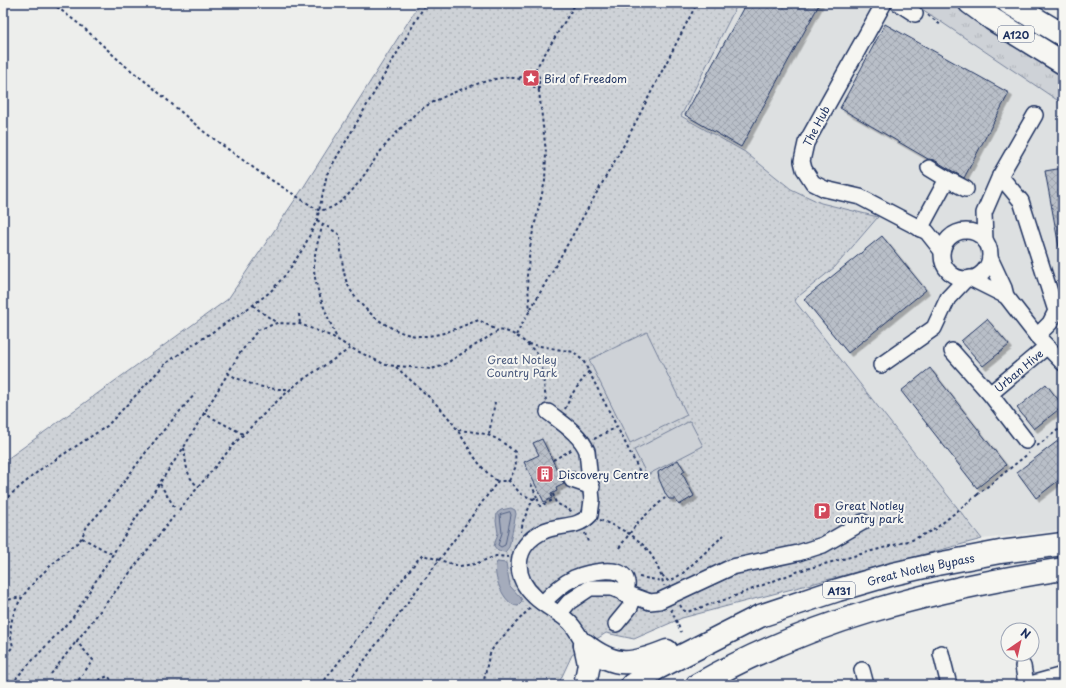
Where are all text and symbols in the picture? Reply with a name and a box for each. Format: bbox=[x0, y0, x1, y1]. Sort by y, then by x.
road number: A120 bbox=[998, 26, 1034, 42]
place icon: Bird of Freedom bbox=[521, 68, 541, 88]
place label: Bird of Freedom bbox=[544, 70, 627, 87]
street label: The Hub bbox=[798, 103, 834, 149]
street label: Urban Hive bbox=[990, 344, 1047, 396]
park label: Great Notley Country Park bbox=[486, 351, 558, 381]
building icon: Discovery Centre bbox=[535, 464, 555, 484]
place label: Discovery Centre bbox=[558, 466, 649, 483]
place label: Great Notley country park bbox=[835, 497, 904, 527]
parking icon: Great Notley country park bbox=[812, 501, 832, 521]
street label: Great Notley Bypass bbox=[865, 549, 976, 590]
road number: A131 bbox=[823, 582, 855, 598]
north arrow bbox=[1000, 622, 1040, 662]
text: N bbox=[1018, 624, 1034, 643]

